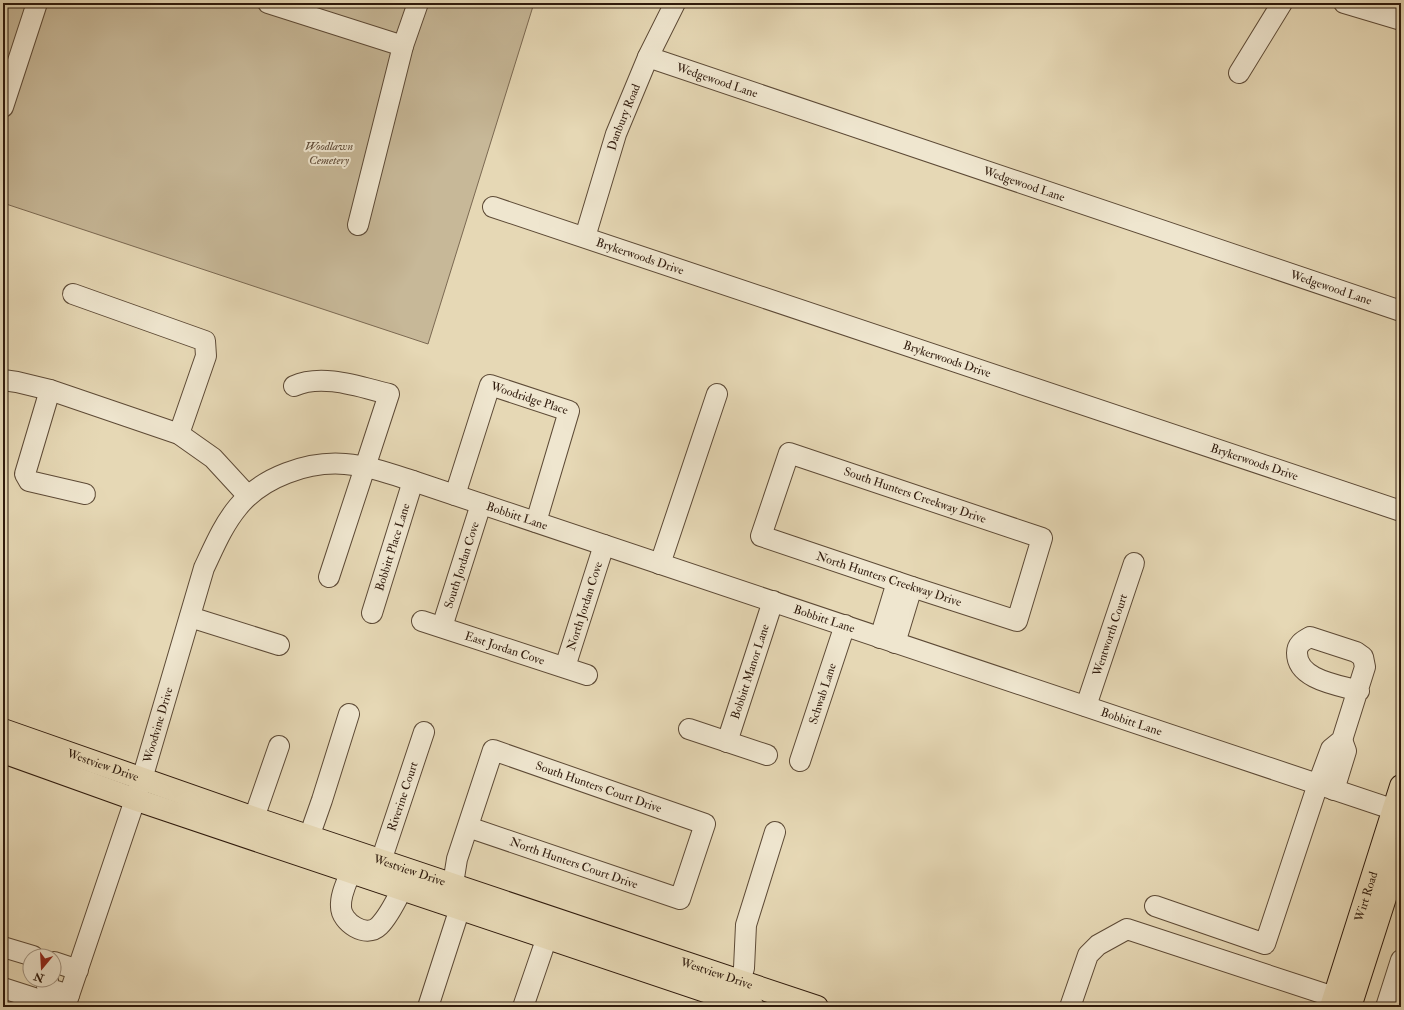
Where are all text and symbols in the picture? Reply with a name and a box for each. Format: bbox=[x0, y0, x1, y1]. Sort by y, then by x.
street label: Wedgewood Lane bbox=[673, 60, 760, 102]
street label: Danbury Road bbox=[604, 82, 644, 152]
park label: Woodlawn Cemetery bbox=[305, 139, 354, 168]
street label: Wedgewood Lane bbox=[980, 163, 1067, 205]
street label: Brykerwoods Drive bbox=[594, 235, 686, 278]
street label: Wedgewood Lane bbox=[1287, 267, 1374, 309]
street label: Brykerwoods Drive bbox=[901, 338, 993, 381]
street label: Woodridge Place bbox=[488, 378, 570, 418]
street label: Brykerwoods Drive bbox=[1208, 441, 1300, 484]
street label: South Hunters Creekway Drive bbox=[842, 464, 988, 527]
street label: Bobbitt Lane bbox=[484, 499, 549, 534]
street label: Bobbitt Place Lane bbox=[372, 502, 414, 593]
street label: South Jordan Cove bbox=[441, 520, 483, 611]
street label: North Hunters Creekway Drive bbox=[814, 549, 963, 610]
street label: North Jordan Cove bbox=[564, 560, 606, 652]
street label: Wentworth Court bbox=[1089, 592, 1131, 679]
street label: Bobbitt Lane bbox=[792, 602, 857, 636]
street label: Bobbitt Manor Lane bbox=[728, 622, 773, 721]
street label: East Jordan Cove bbox=[463, 628, 546, 669]
street label: Schwab Lane bbox=[806, 661, 840, 726]
street label: Woodvine Drive bbox=[140, 685, 177, 766]
street label: Bobbitt Lane bbox=[1099, 705, 1164, 739]
street label: Westview Drive bbox=[64, 746, 141, 785]
street label: South Hunters Court Drive bbox=[533, 758, 664, 816]
street label: Riverine Court bbox=[384, 760, 422, 833]
street label: North Hunters Court Drive bbox=[508, 834, 640, 892]
street label: Westview Drive bbox=[370, 851, 447, 890]
street label: Wirt Road bbox=[1351, 870, 1381, 924]
north arrow bbox=[22, 948, 62, 988]
street label: Westview Drive bbox=[678, 954, 754, 993]
text: N bbox=[31, 969, 47, 985]

